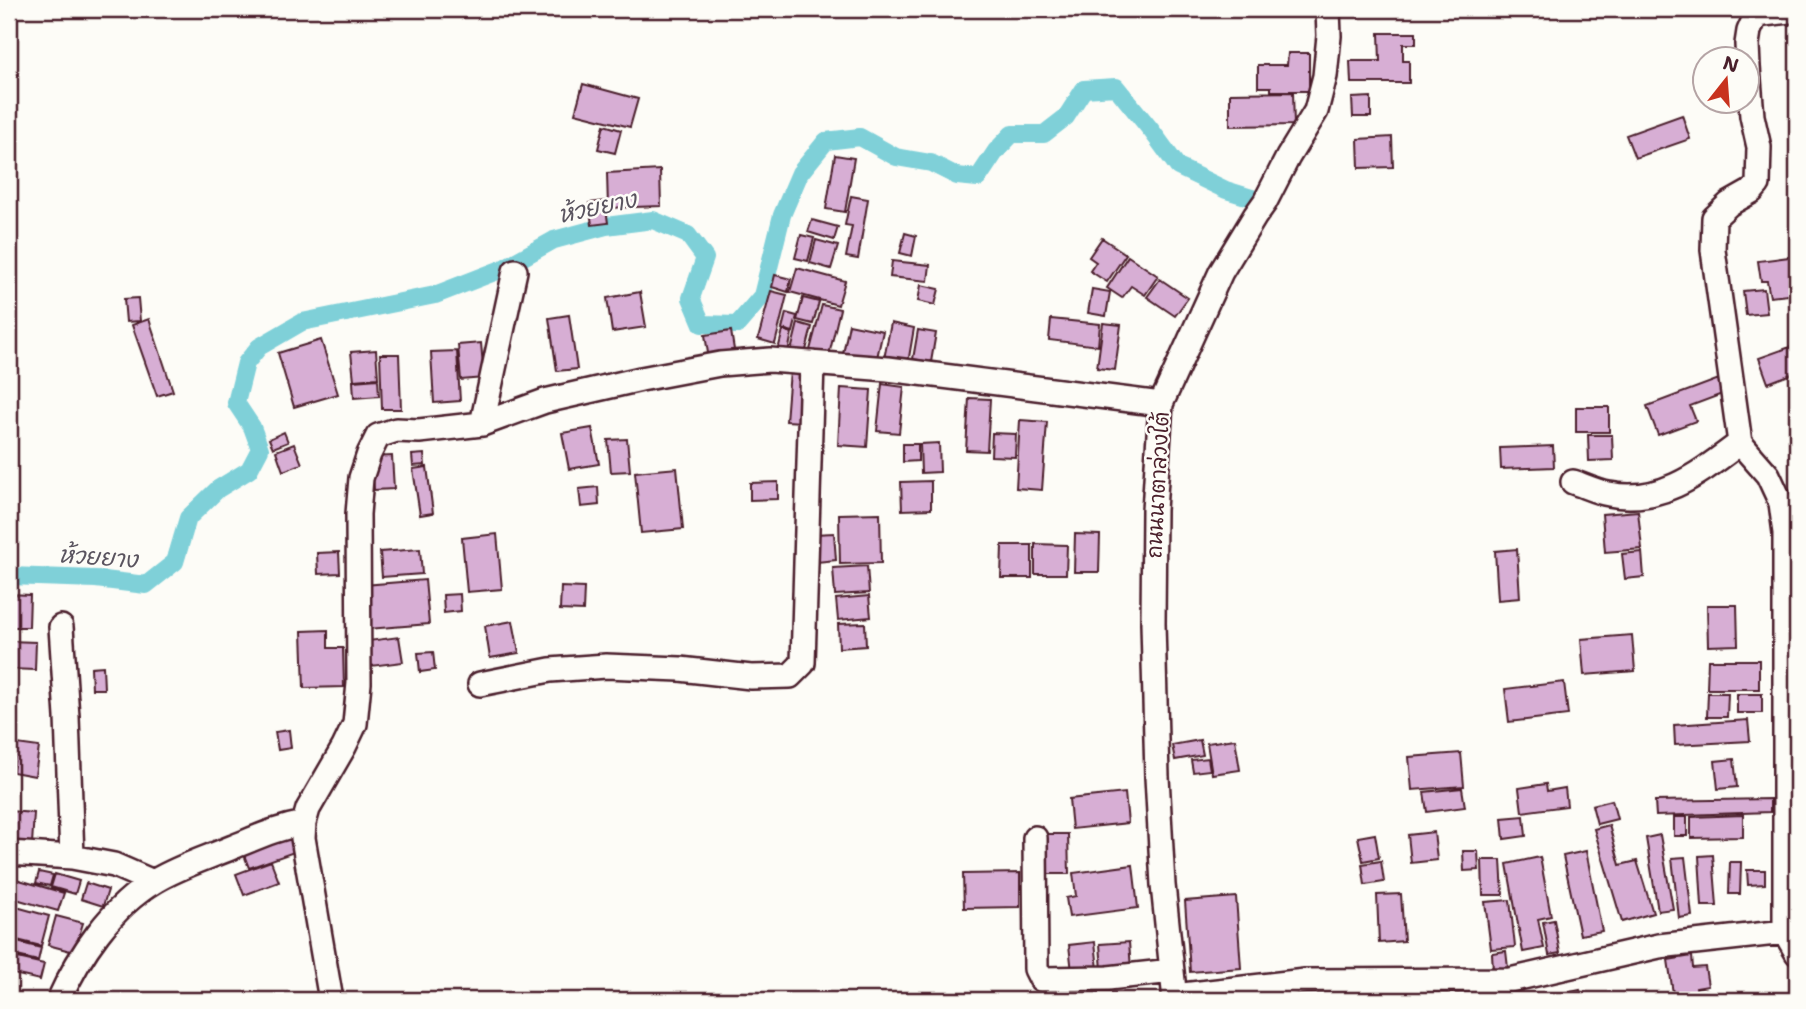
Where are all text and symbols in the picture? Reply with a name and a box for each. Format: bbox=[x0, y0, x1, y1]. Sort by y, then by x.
north arrow bbox=[1690, 46, 1760, 116]
text: N bbox=[1720, 50, 1742, 78]
water label: ห้วยยาง bbox=[555, 184, 641, 230]
street label: ถนนนาตาล่วงใต้ bbox=[1140, 411, 1176, 559]
water label: ห้วยยาง bbox=[57, 539, 140, 575]

